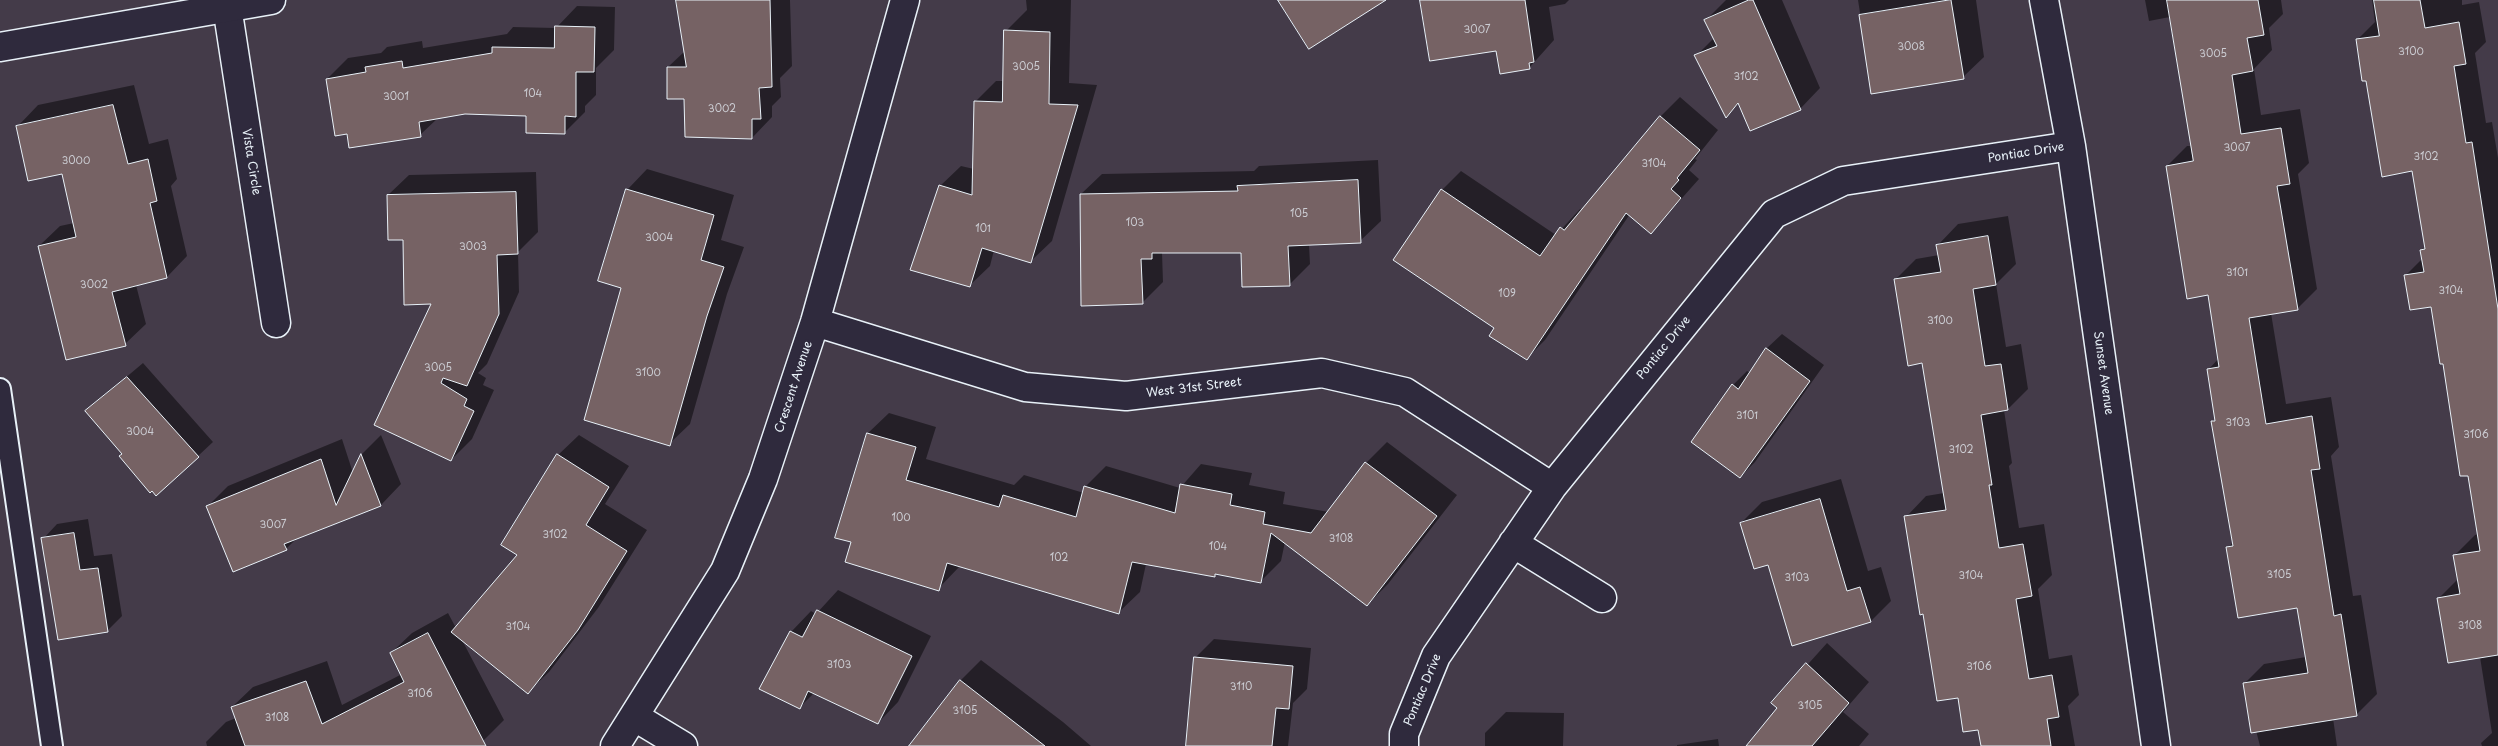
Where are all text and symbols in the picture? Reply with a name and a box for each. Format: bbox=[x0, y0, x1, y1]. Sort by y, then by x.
house number: 3007 bbox=[1464, 24, 1490, 36]
house number: 3008 bbox=[1897, 41, 1925, 53]
house number: 3100 bbox=[2398, 46, 2424, 58]
house number: 3005 bbox=[2199, 48, 2227, 60]
house number: 3005 bbox=[1012, 61, 1040, 73]
house number: 3102 bbox=[1733, 71, 1759, 83]
house number: 104 bbox=[524, 88, 542, 100]
house number: 3001 bbox=[383, 91, 409, 103]
house number: 3002 bbox=[708, 103, 736, 115]
street label: Vista Circle bbox=[239, 128, 263, 196]
street label: Pontiac Drive bbox=[1987, 140, 2065, 166]
house number: 3007 bbox=[2224, 142, 2250, 154]
house number: 3102 bbox=[2413, 151, 2439, 163]
house number: 3000 bbox=[62, 155, 90, 167]
house number: 3104 bbox=[1642, 158, 1666, 170]
house number: 105 bbox=[1290, 208, 1308, 220]
house number: 103 bbox=[1126, 217, 1144, 229]
house number: 101 bbox=[975, 223, 991, 235]
house number: 3004 bbox=[645, 232, 673, 244]
house number: 3003 bbox=[459, 241, 487, 253]
house number: 3101 bbox=[2226, 267, 2248, 279]
house number: 3002 bbox=[80, 279, 108, 291]
house number: 3104 bbox=[2439, 285, 2463, 297]
house number: 109 bbox=[1498, 288, 1516, 300]
street label: Pontiac Drive bbox=[1634, 313, 1694, 383]
house number: 3100 bbox=[1927, 315, 1953, 327]
street label: Sunset Avenue bbox=[2090, 330, 2116, 416]
street label: Crescent Avenue bbox=[772, 339, 816, 435]
house number: 3005 bbox=[424, 362, 452, 374]
house number: 3100 bbox=[635, 367, 661, 379]
street label: West 31st Street bbox=[1145, 375, 1243, 401]
house number: 3101 bbox=[1736, 410, 1758, 422]
house number: 3103 bbox=[2226, 417, 2250, 429]
house number: 3004 bbox=[126, 426, 154, 438]
house number: 3106 bbox=[2463, 429, 2489, 441]
house number: 3102 bbox=[1948, 444, 1974, 456]
house number: 100 bbox=[891, 512, 911, 524]
house number: 3007 bbox=[260, 519, 286, 531]
house number: 3102 bbox=[542, 529, 568, 541]
house number: 3108 bbox=[1329, 533, 1353, 545]
house number: 104 bbox=[1209, 541, 1227, 553]
house number: 102 bbox=[1050, 552, 1068, 564]
house number: 3105 bbox=[2267, 569, 2291, 581]
house number: 3104 bbox=[1959, 570, 1983, 582]
house number: 3103 bbox=[1785, 572, 1809, 584]
house number: 3108 bbox=[2458, 620, 2482, 632]
house number: 3104 bbox=[506, 621, 530, 633]
street label: Pontiac Drive bbox=[1401, 652, 1445, 728]
house number: 3103 bbox=[827, 659, 851, 671]
house number: 3106 bbox=[1966, 661, 1992, 673]
house number: 3110 bbox=[1230, 681, 1252, 693]
house number: 3106 bbox=[407, 688, 433, 700]
house number: 3105 bbox=[1798, 700, 1822, 712]
house number: 3105 bbox=[953, 705, 977, 717]
house number: 3108 bbox=[265, 712, 289, 724]

